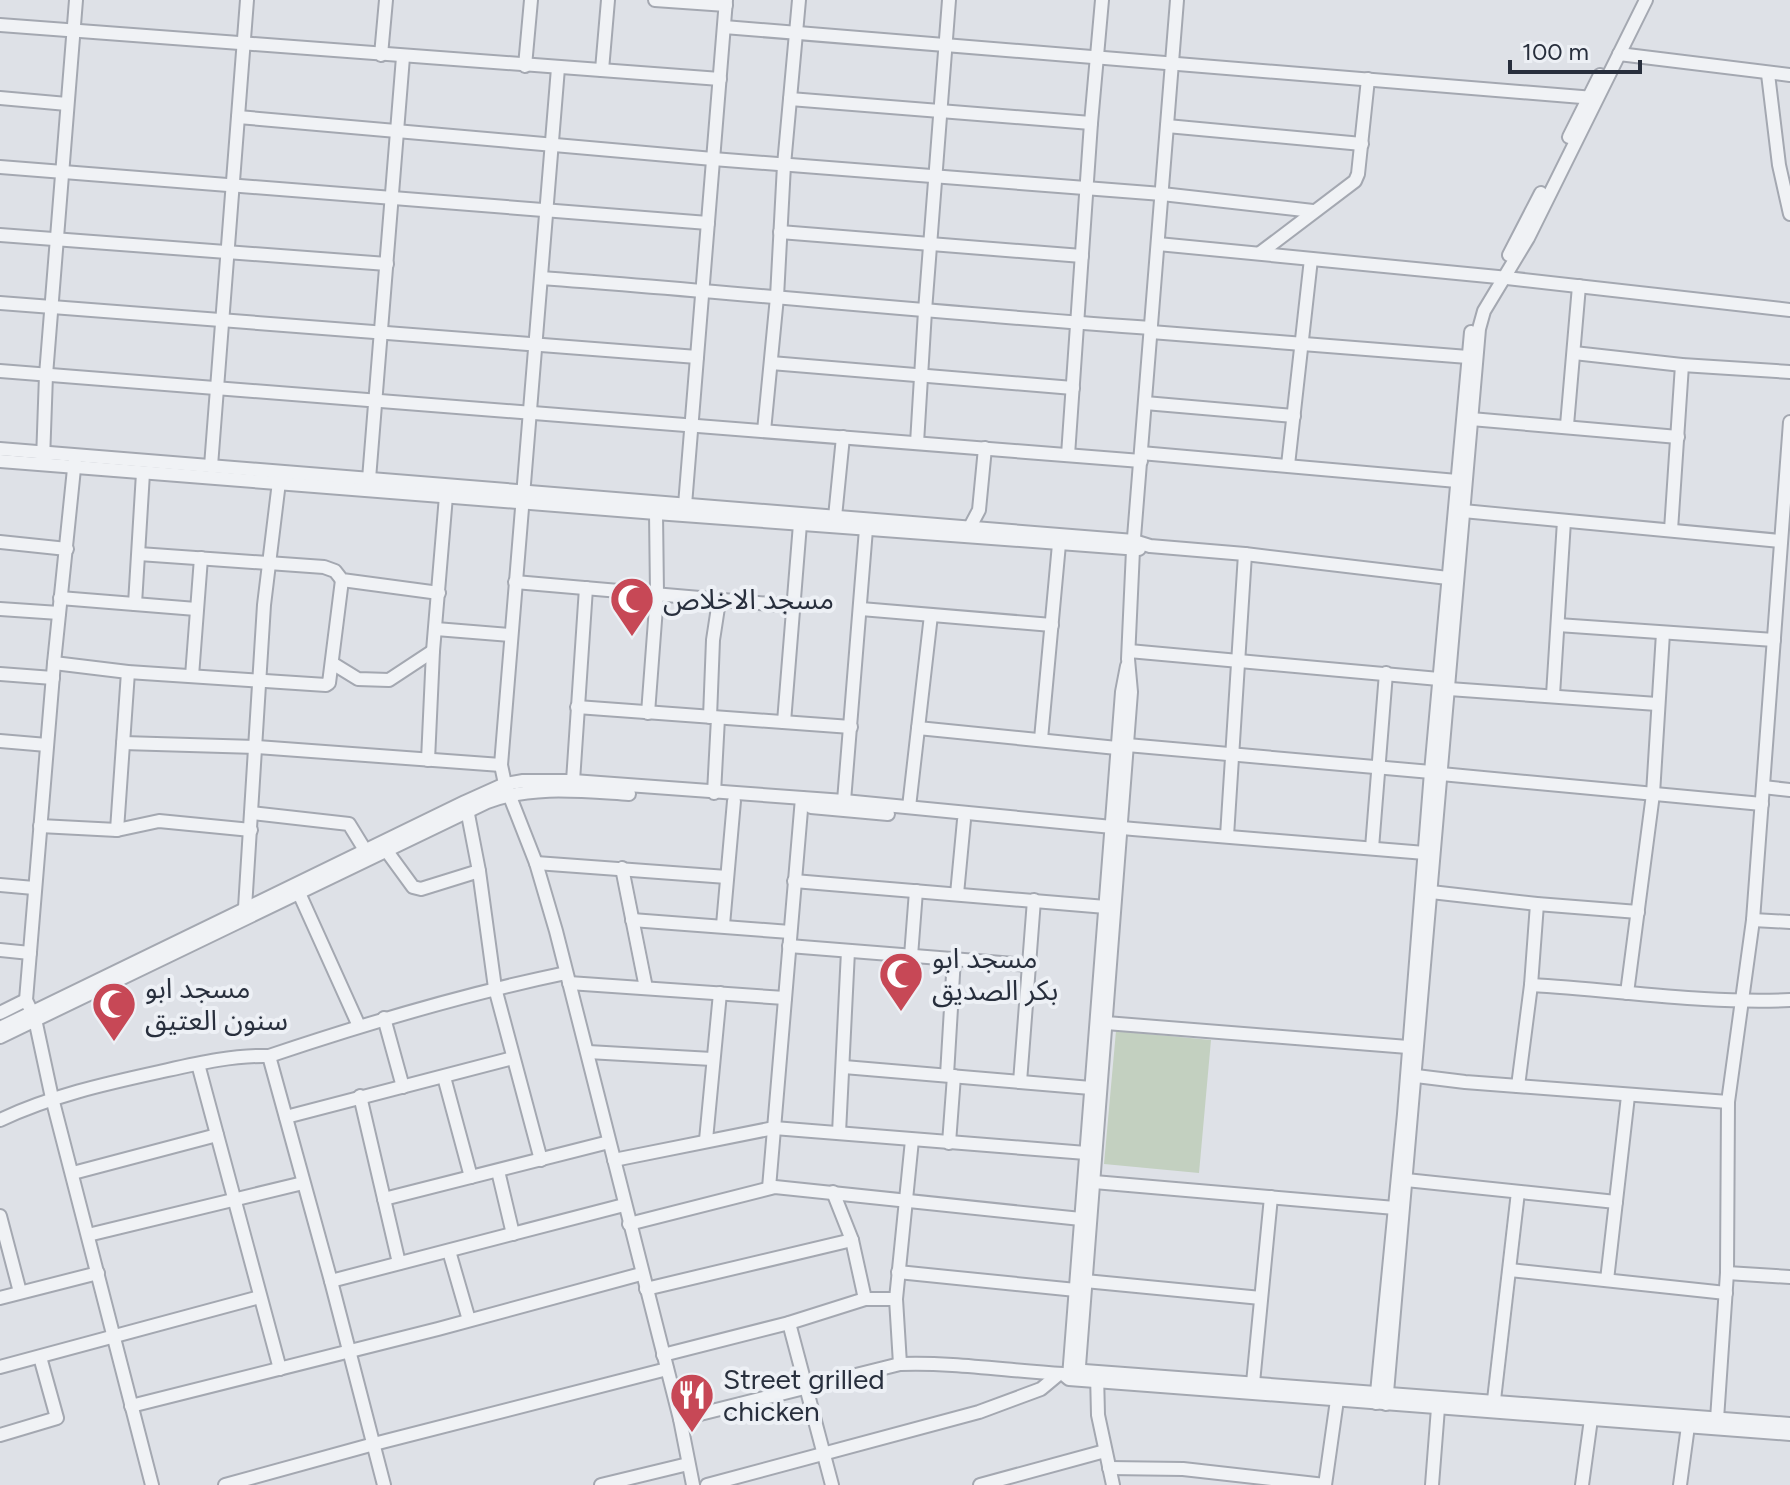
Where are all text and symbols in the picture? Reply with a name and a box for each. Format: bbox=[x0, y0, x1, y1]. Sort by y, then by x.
scale bar bbox=[1510, 24, 1640, 74]
text: 100 m bbox=[1522, 37, 1589, 66]
mosque icon: مسجد الاخلاص bbox=[608, 575, 656, 638]
place label: مسجد الاخلاص bbox=[663, 582, 834, 616]
place label: مسجد ابو بكر الصديق bbox=[932, 941, 1058, 1008]
mosque icon: مسجد ابو بكر الصديق bbox=[877, 950, 925, 1013]
place label: مسجد ابو سنون العتيق bbox=[145, 971, 288, 1038]
mosque icon: مسجد ابو سنون العتيق bbox=[90, 980, 138, 1043]
place label: Street grilled chicken bbox=[723, 1362, 885, 1428]
restaurant icon: Street grilled chicken bbox=[668, 1371, 716, 1434]

